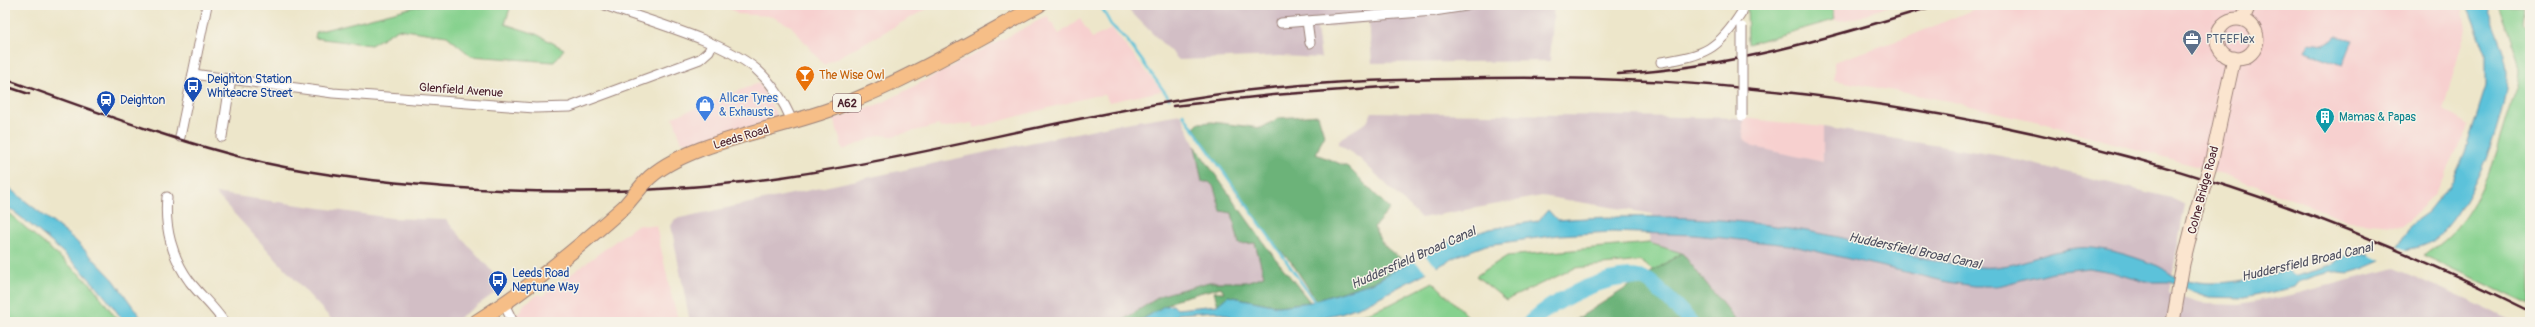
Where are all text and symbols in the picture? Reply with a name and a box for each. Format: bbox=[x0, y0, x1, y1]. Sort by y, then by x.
office icon: PTFEFlex bbox=[2181, 28, 2203, 56]
place label: PTFEFlex bbox=[2206, 32, 2255, 47]
bar icon: The Wise Owl bbox=[794, 64, 816, 92]
place label: The Wise Owl bbox=[819, 68, 885, 83]
place label: Deighton Station Whiteacre Street bbox=[207, 72, 293, 101]
bus stop icon: Deighton Station Whiteacre Street bbox=[182, 75, 204, 103]
street label: Glenfield Avenue bbox=[418, 80, 504, 101]
station icon: Deighton bbox=[95, 89, 117, 117]
place label: Allcar Tyres & Exhausts bbox=[719, 91, 778, 120]
place label: Deighton bbox=[120, 93, 166, 108]
shop icon: Allcar Tyres & Exhausts bbox=[694, 94, 716, 122]
road number: A62 bbox=[833, 94, 861, 112]
building icon: Mamas & Papas bbox=[2314, 106, 2336, 134]
place label: Mamas & Papas bbox=[2339, 110, 2417, 125]
street label: Leeds Road bbox=[712, 122, 771, 153]
street label: Colne Bridge Road bbox=[2185, 144, 2222, 236]
water label: Huddersfield Broad Canal bbox=[1349, 222, 1480, 293]
water label: Huddersfield Broad Canal bbox=[1847, 229, 1984, 273]
water label: Huddersfield Broad Canal bbox=[2240, 239, 2377, 285]
place label: Leeds Road Neptune Way bbox=[512, 266, 579, 295]
bus stop icon: Leeds Road Neptune Way bbox=[487, 269, 509, 297]

